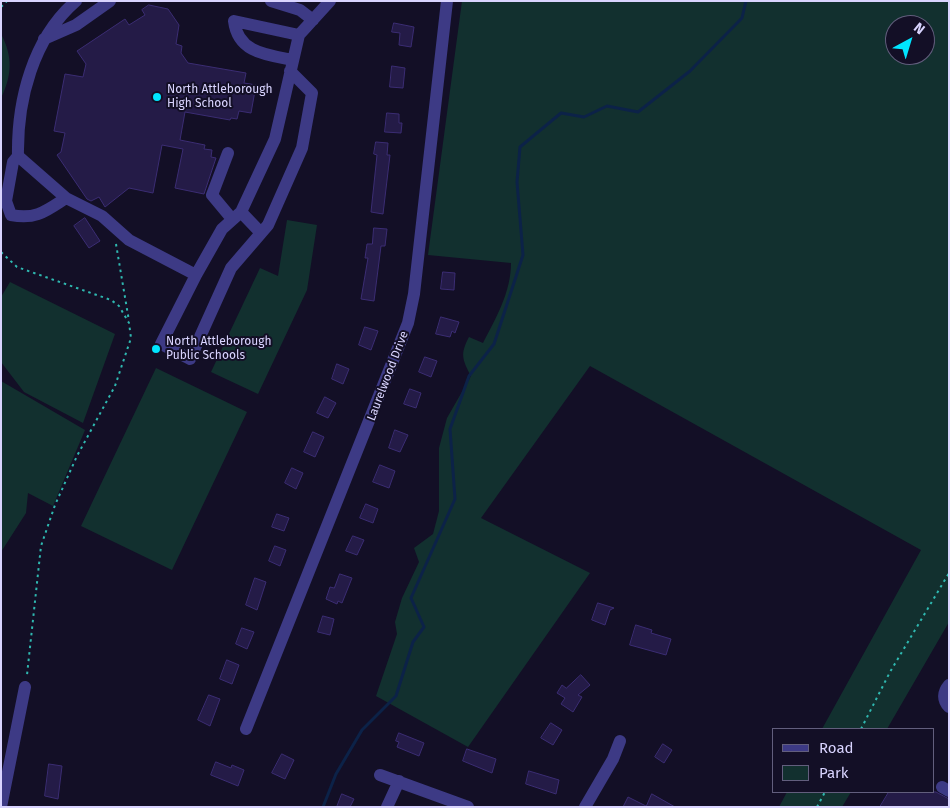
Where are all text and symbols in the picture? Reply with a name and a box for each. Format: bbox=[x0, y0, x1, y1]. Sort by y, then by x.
north arrow bbox=[885, 15, 935, 65]
text: N bbox=[910, 19, 928, 38]
place label: North Attleborough High School bbox=[167, 83, 272, 111]
marker: North Attleborough High School bbox=[151, 91, 163, 103]
street label: Laurelwood Drive bbox=[364, 329, 412, 423]
place label: North Attleborough Public Schools bbox=[166, 335, 271, 363]
marker: North Attleborough Public Schools bbox=[150, 343, 162, 355]
legend bbox=[772, 728, 935, 793]
text: Road bbox=[819, 739, 854, 757]
text: Park bbox=[819, 764, 849, 782]

